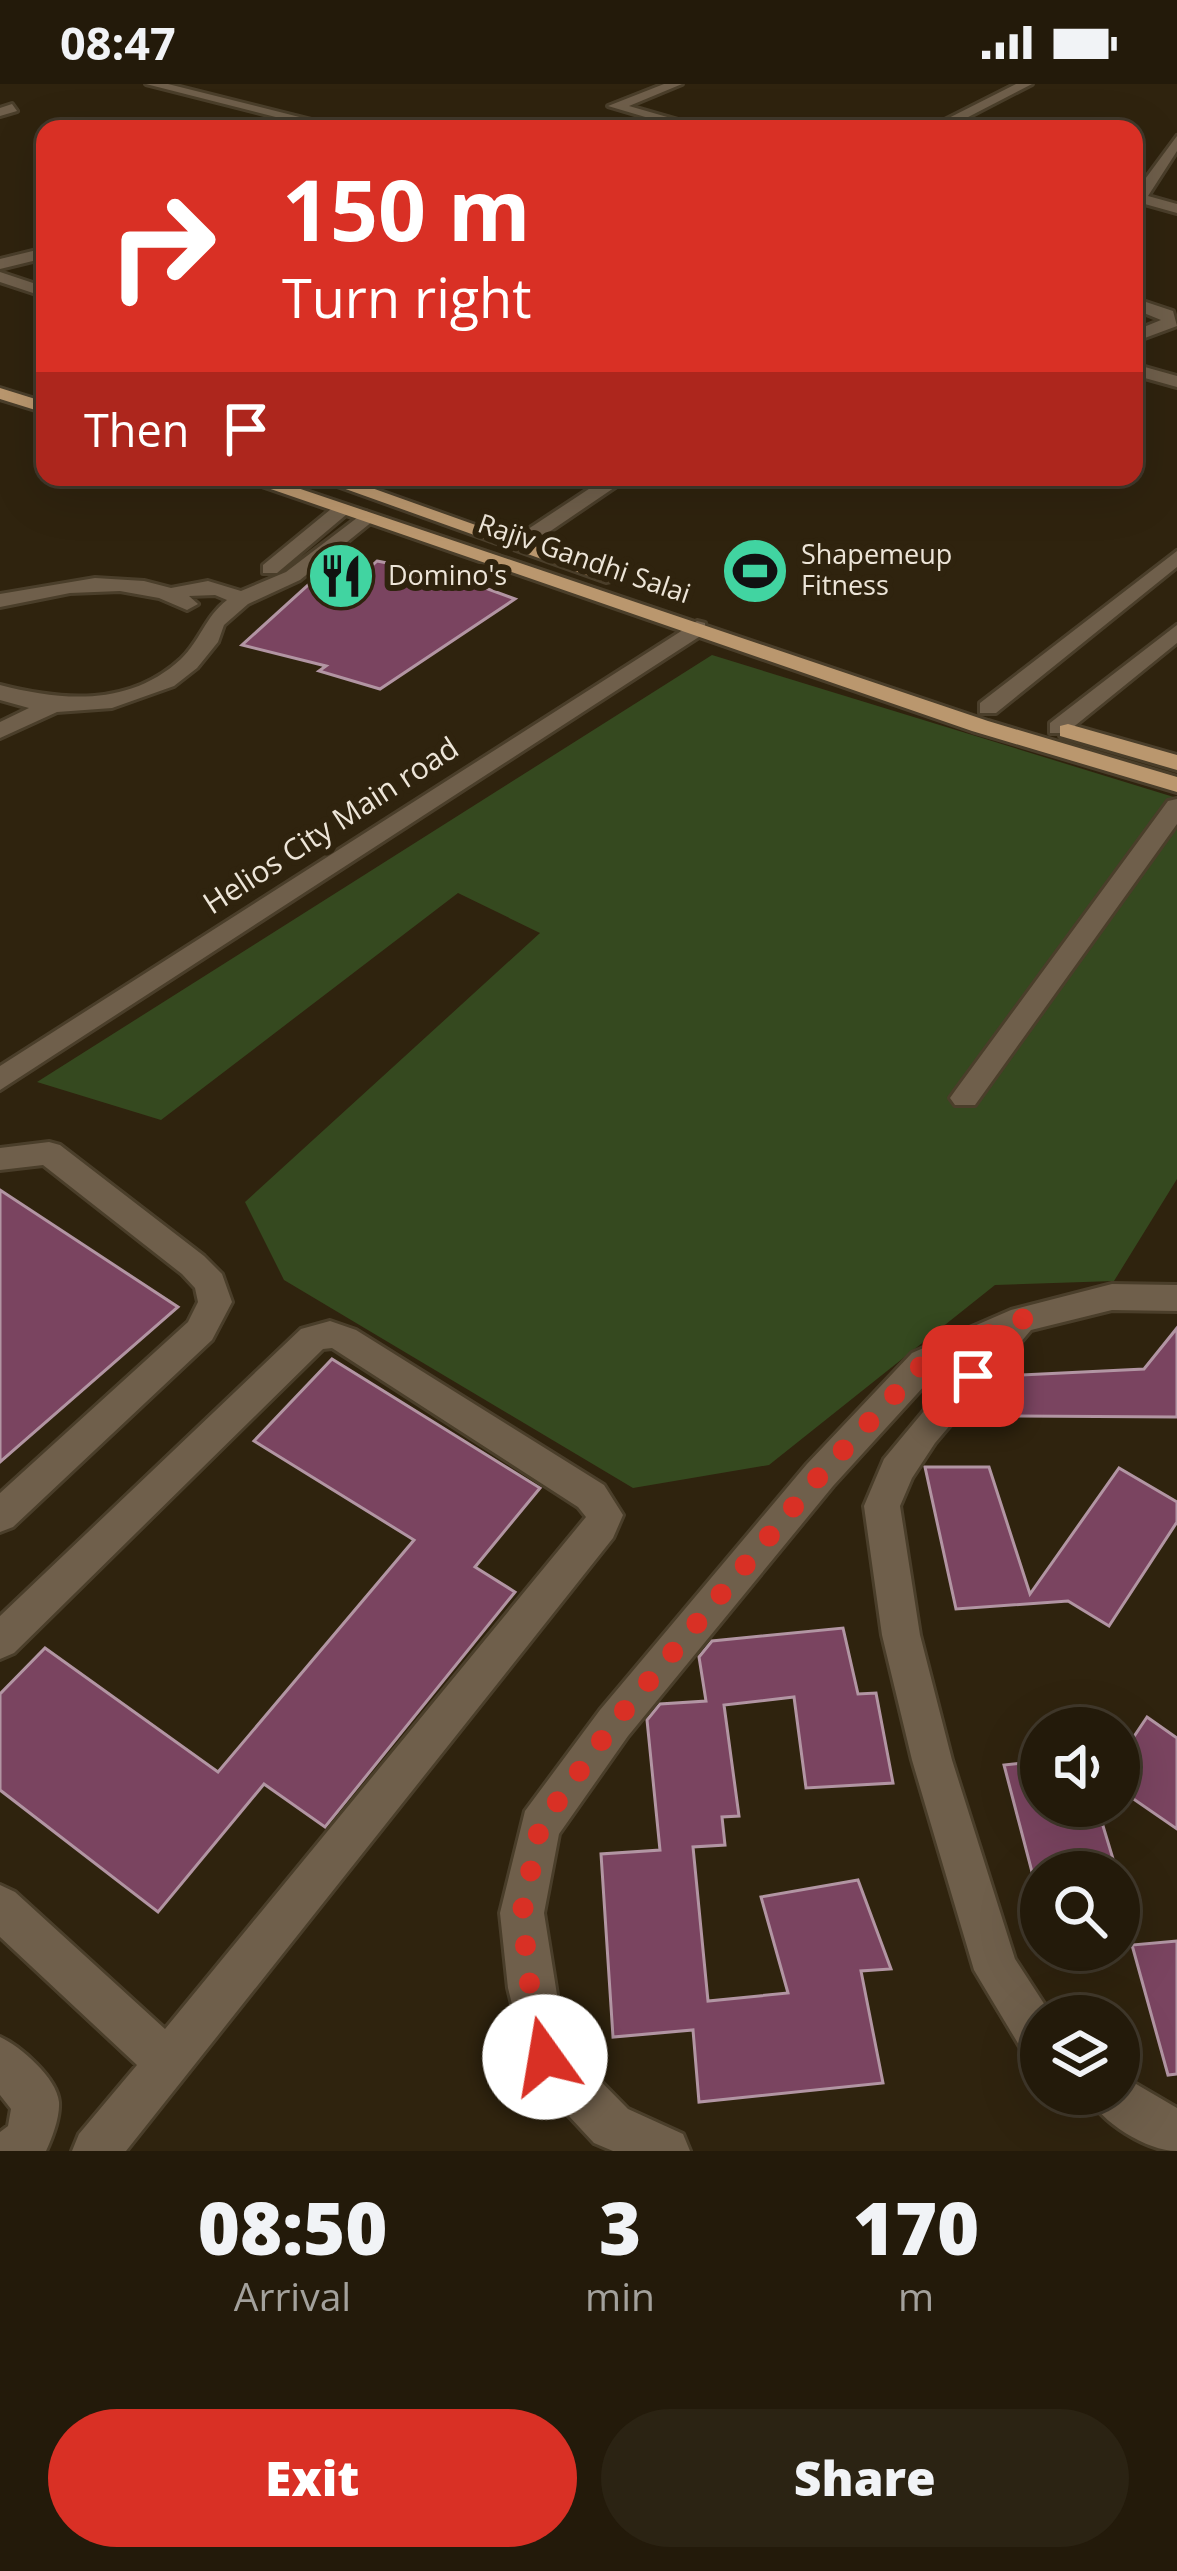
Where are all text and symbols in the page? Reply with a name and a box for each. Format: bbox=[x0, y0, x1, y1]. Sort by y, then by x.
text: 08:47 bbox=[60, 12, 176, 73]
text: 150 m bbox=[282, 151, 530, 266]
icon: right bbox=[84, 168, 240, 324]
text: Turn right bbox=[282, 260, 531, 334]
icon: arrive bbox=[213, 396, 279, 462]
text: Then bbox=[84, 399, 189, 460]
street label: Rajiv Gandhi Salai bbox=[473, 504, 696, 611]
place label: Shapemeup Fitness bbox=[801, 535, 952, 603]
sports icon: Shapemeup Fitness bbox=[720, 536, 790, 606]
restaurant icon: Domino's bbox=[306, 541, 376, 611]
place label: Domino's bbox=[388, 556, 507, 593]
street label: Helios City Main road bbox=[194, 727, 466, 923]
pin bbox=[922, 1325, 1024, 1427]
icon: arrive bbox=[940, 1343, 1006, 1409]
map controls bbox=[1020, 1707, 1140, 2115]
button: sound bbox=[1020, 1707, 1140, 1827]
button: search bbox=[1020, 1851, 1140, 1971]
position arrow bbox=[482, 1994, 608, 2120]
button: layers bbox=[1020, 1995, 1140, 2115]
text: 08:50 bbox=[198, 2178, 387, 2276]
text: 3 bbox=[599, 2178, 641, 2276]
text: 170 bbox=[853, 2178, 979, 2276]
text: Arrival bbox=[234, 2269, 351, 2322]
text: min bbox=[585, 2269, 655, 2322]
text: m bbox=[898, 2269, 934, 2322]
button: Exit bbox=[48, 2409, 577, 2547]
button: Share bbox=[601, 2409, 1129, 2547]

